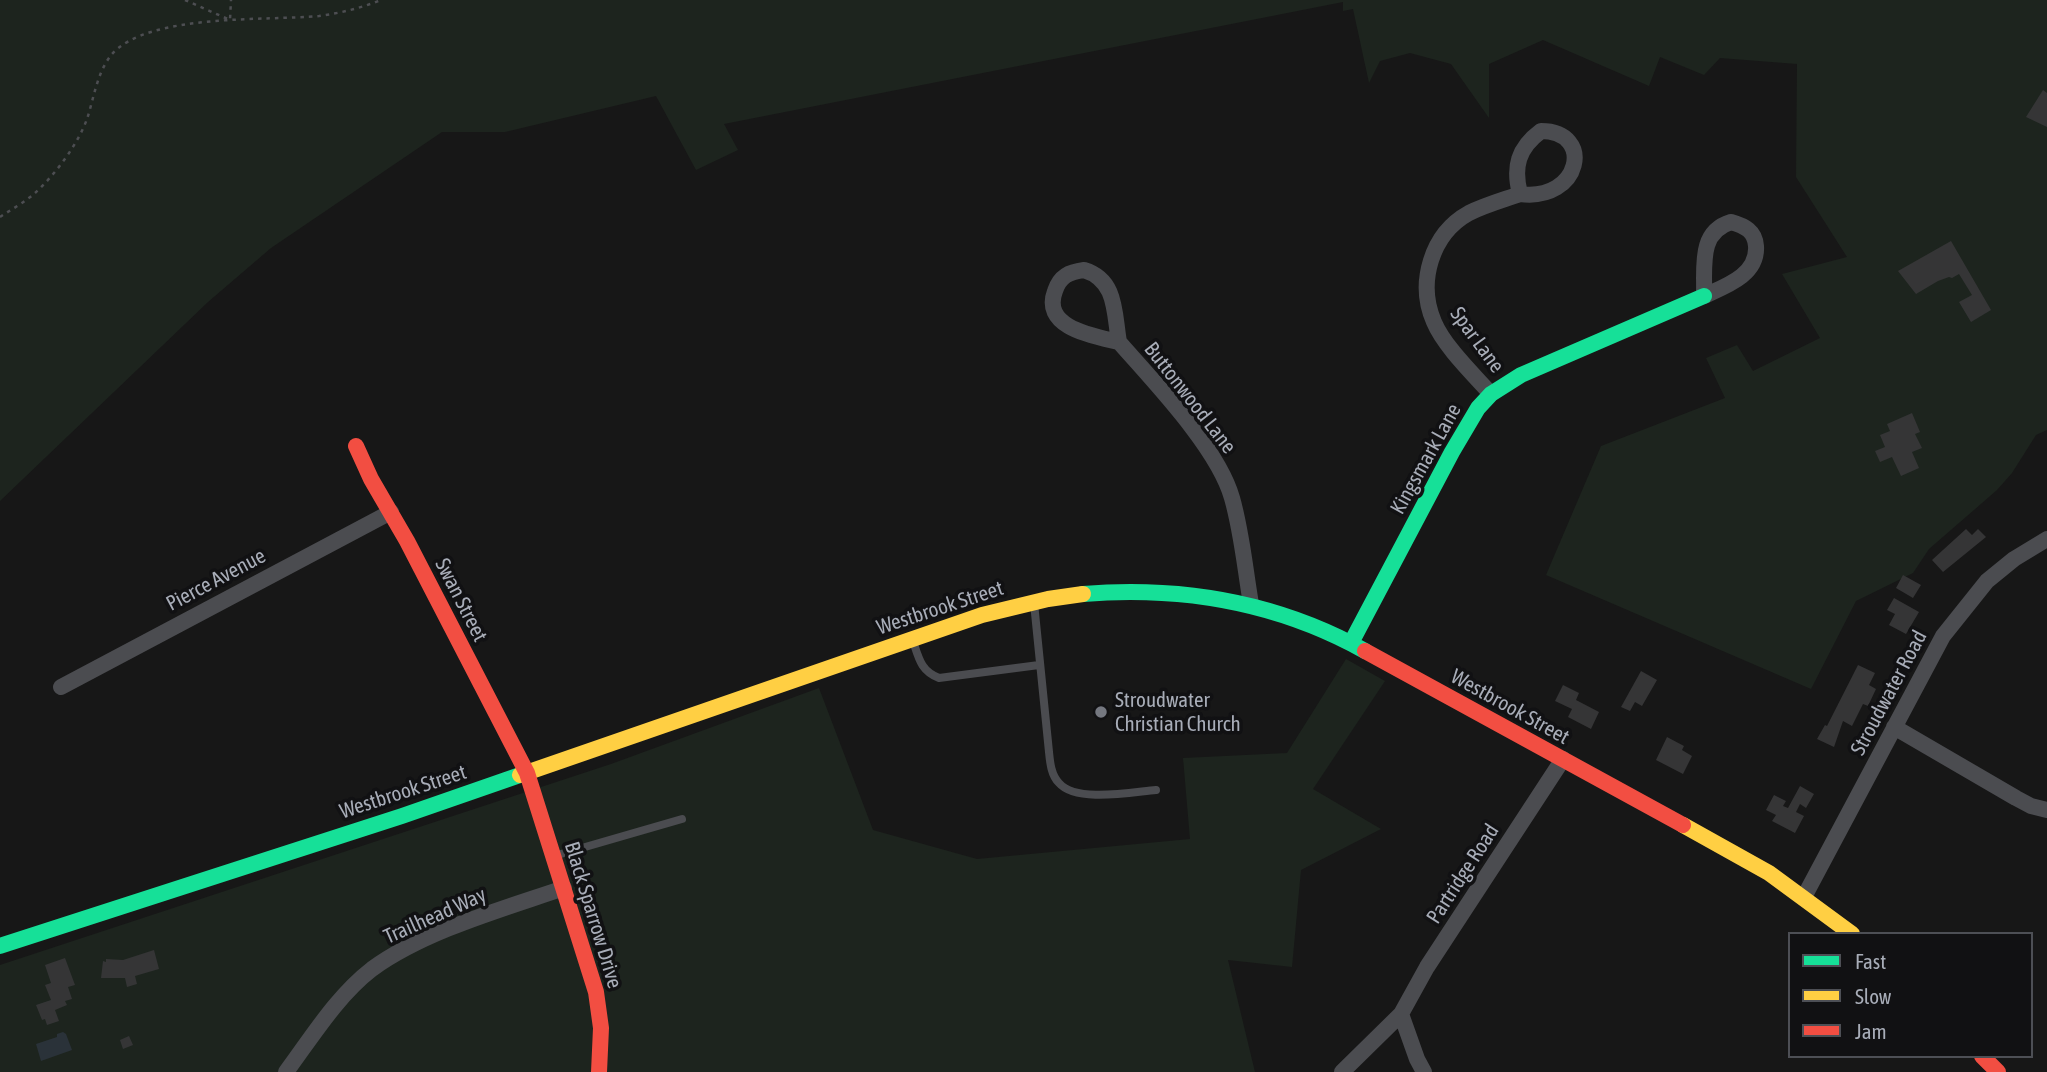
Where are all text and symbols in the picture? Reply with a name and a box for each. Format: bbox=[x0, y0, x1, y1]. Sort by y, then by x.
street label: Spar Lane bbox=[1445, 302, 1509, 378]
street label: Buttonwood Lane bbox=[1139, 337, 1241, 459]
street label: Kingsmark Lane bbox=[1385, 399, 1467, 519]
street label: Pierce Avenue bbox=[162, 543, 270, 617]
street label: Swan Street bbox=[429, 554, 493, 646]
street label: Westbrook Street bbox=[873, 576, 1007, 640]
street label: Stroudwater Road bbox=[1846, 626, 1932, 760]
street label: Westbrook Street bbox=[1446, 664, 1574, 750]
place label: Stroudwater Christian Church bbox=[1115, 687, 1241, 737]
marker: Stroudwater Christian Church bbox=[1093, 704, 1109, 720]
street label: Westbrook Street bbox=[336, 760, 470, 824]
street label: Partridge Road bbox=[1421, 819, 1505, 929]
street label: Black Sparrow Drive bbox=[559, 839, 627, 991]
street label: Trailhead Way bbox=[380, 882, 490, 950]
legend bbox=[1788, 932, 2033, 1058]
text: Fast bbox=[1855, 949, 1886, 973]
text: Slow bbox=[1855, 984, 1891, 1008]
text: Jam bbox=[1855, 1019, 1887, 1043]

